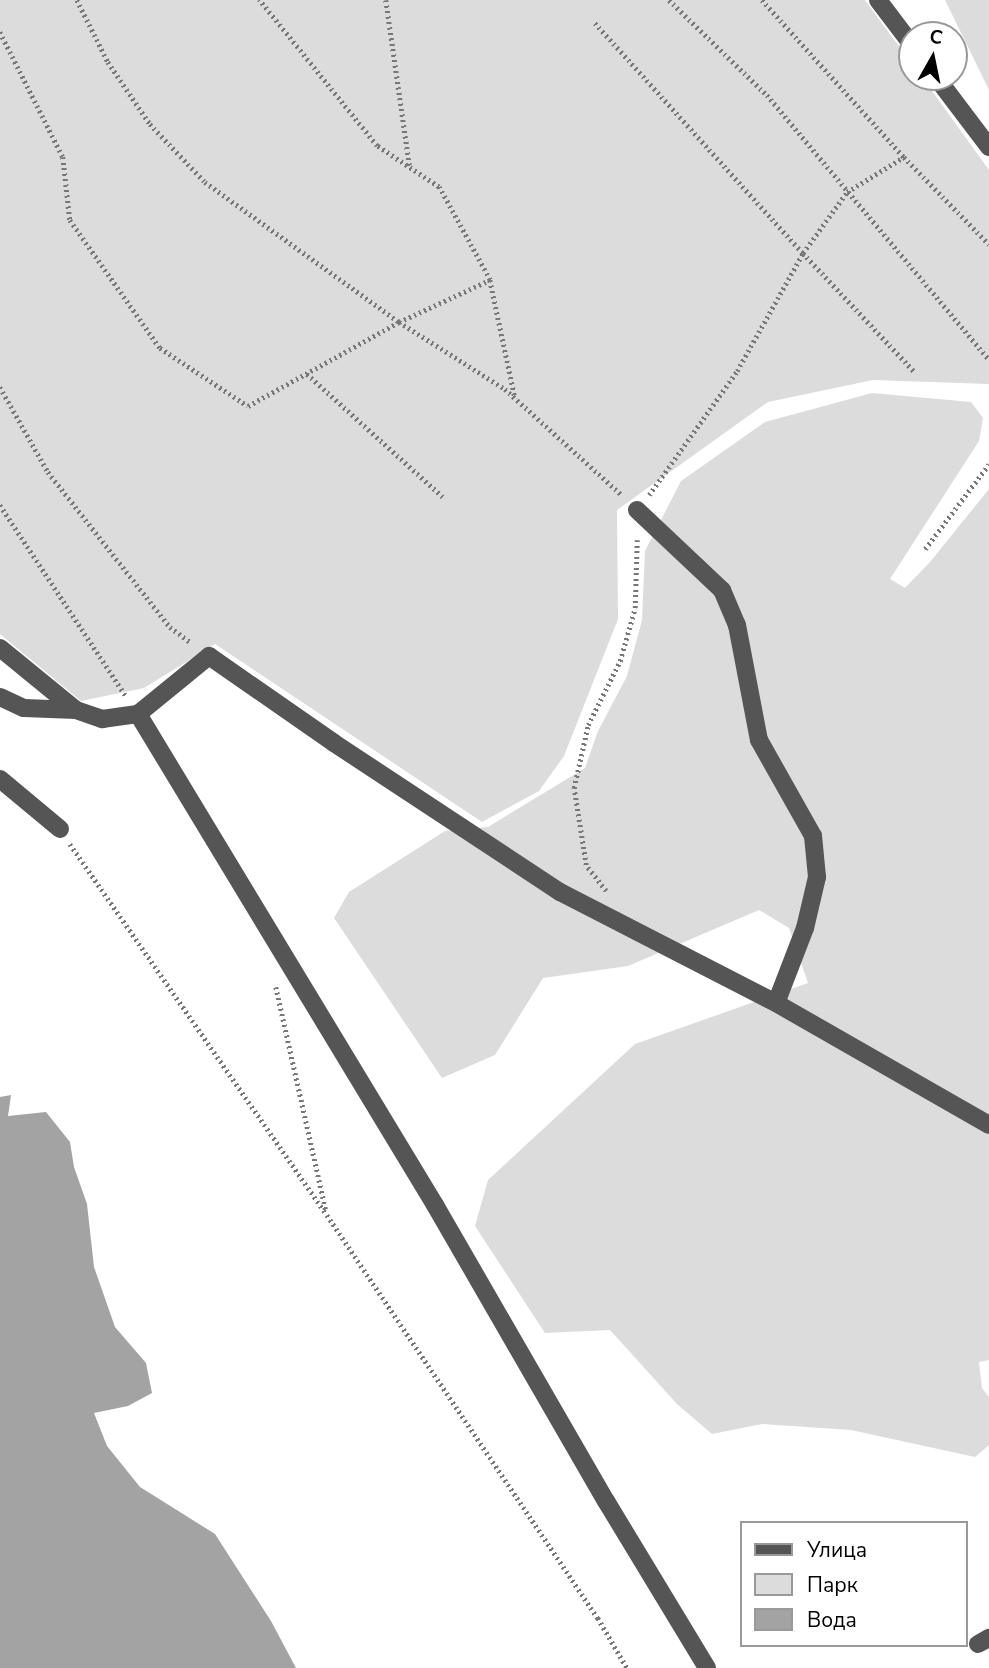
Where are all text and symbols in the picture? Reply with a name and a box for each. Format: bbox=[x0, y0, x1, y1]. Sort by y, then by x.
north arrow bbox=[898, 21, 968, 91]
text: С bbox=[928, 23, 944, 51]
legend bbox=[740, 1521, 968, 1647]
text: Улица bbox=[807, 1536, 867, 1564]
text: Парк bbox=[807, 1571, 858, 1599]
text: Вода bbox=[807, 1606, 857, 1634]

